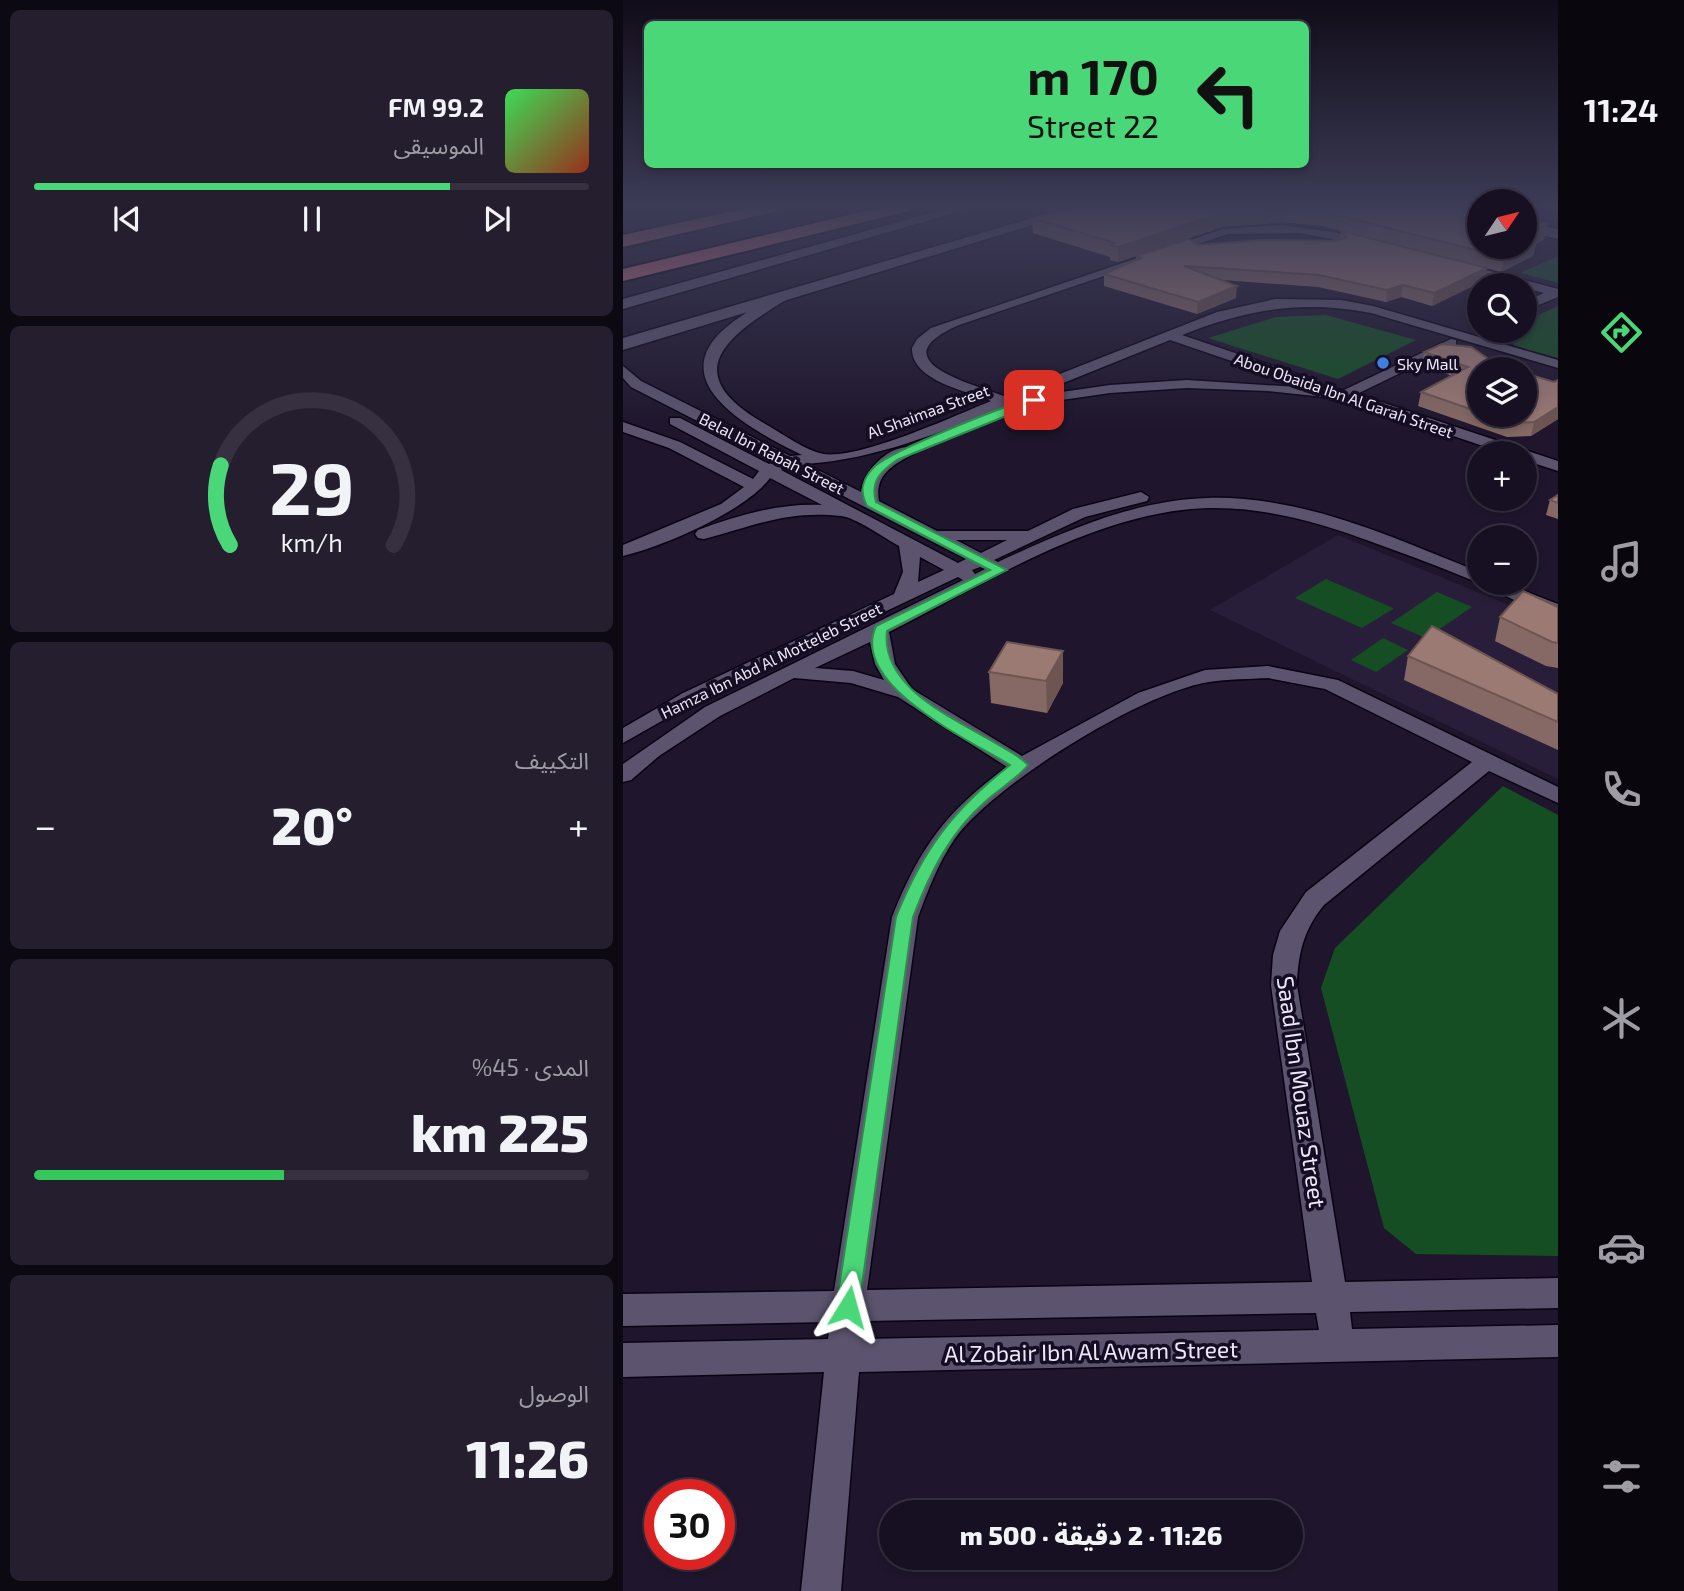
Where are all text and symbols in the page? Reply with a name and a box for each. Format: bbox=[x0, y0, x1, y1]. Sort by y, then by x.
text: 170 m bbox=[1027, 46, 1159, 105]
icon: left bbox=[1183, 49, 1274, 140]
text: 11:24 bbox=[1584, 90, 1658, 128]
text: 99.2 FM bbox=[388, 91, 484, 122]
text: Street 22 bbox=[1027, 106, 1159, 144]
text: الموسيقى bbox=[393, 131, 484, 159]
north arrow bbox=[1467, 189, 1537, 259]
map controls bbox=[1467, 189, 1537, 595]
icon: previous bbox=[108, 200, 146, 238]
icon: pause bbox=[293, 200, 331, 238]
icon: next bbox=[478, 200, 516, 238]
button: search bbox=[1467, 273, 1537, 343]
icon: directions bbox=[1597, 308, 1646, 357]
street label: Abou Obaida Ibn Al Garah Street bbox=[1232, 349, 1456, 441]
place label: Sky Mall bbox=[1397, 354, 1458, 373]
marker: Sky Mall bbox=[1375, 355, 1391, 371]
button: layers bbox=[1467, 357, 1537, 427]
pin bbox=[1004, 370, 1064, 430]
street label: Al Shaimaa Street bbox=[864, 380, 992, 442]
icon: arrive bbox=[1015, 381, 1053, 419]
street label: Belal Ibn Rabah Street bbox=[696, 408, 848, 498]
button: + bbox=[1467, 441, 1537, 511]
text: 29 bbox=[269, 443, 354, 531]
button: − bbox=[1467, 525, 1537, 595]
text: km/h bbox=[280, 527, 343, 557]
icon: music bbox=[1597, 537, 1646, 586]
street label: Hamza Ibn Abd Al Motteleb Street bbox=[657, 598, 885, 722]
text: التكييف bbox=[515, 746, 589, 774]
icon: phone bbox=[1597, 765, 1646, 814]
text: 20° bbox=[271, 793, 353, 855]
text: − bbox=[34, 802, 56, 848]
text: + bbox=[568, 802, 589, 848]
street label: Saad Ibn Mouaz Street bbox=[1272, 974, 1332, 1210]
icon: climate bbox=[1597, 994, 1646, 1043]
text: المدى · 45% bbox=[472, 1053, 589, 1081]
text: 225 km bbox=[411, 1100, 589, 1162]
icon: car bbox=[1597, 1223, 1646, 1272]
position arrow bbox=[811, 1270, 885, 1344]
street label: Al Zobair Ibn Al Awam Street bbox=[944, 1334, 1238, 1368]
text: الوصول bbox=[519, 1379, 589, 1407]
text: 11:26 bbox=[466, 1426, 589, 1488]
icon: filters bbox=[1597, 1452, 1646, 1501]
speed limit sign: 30 bbox=[644, 1479, 735, 1570]
text: 11:26 · 2 دقيقة · 500 m bbox=[960, 1519, 1222, 1550]

